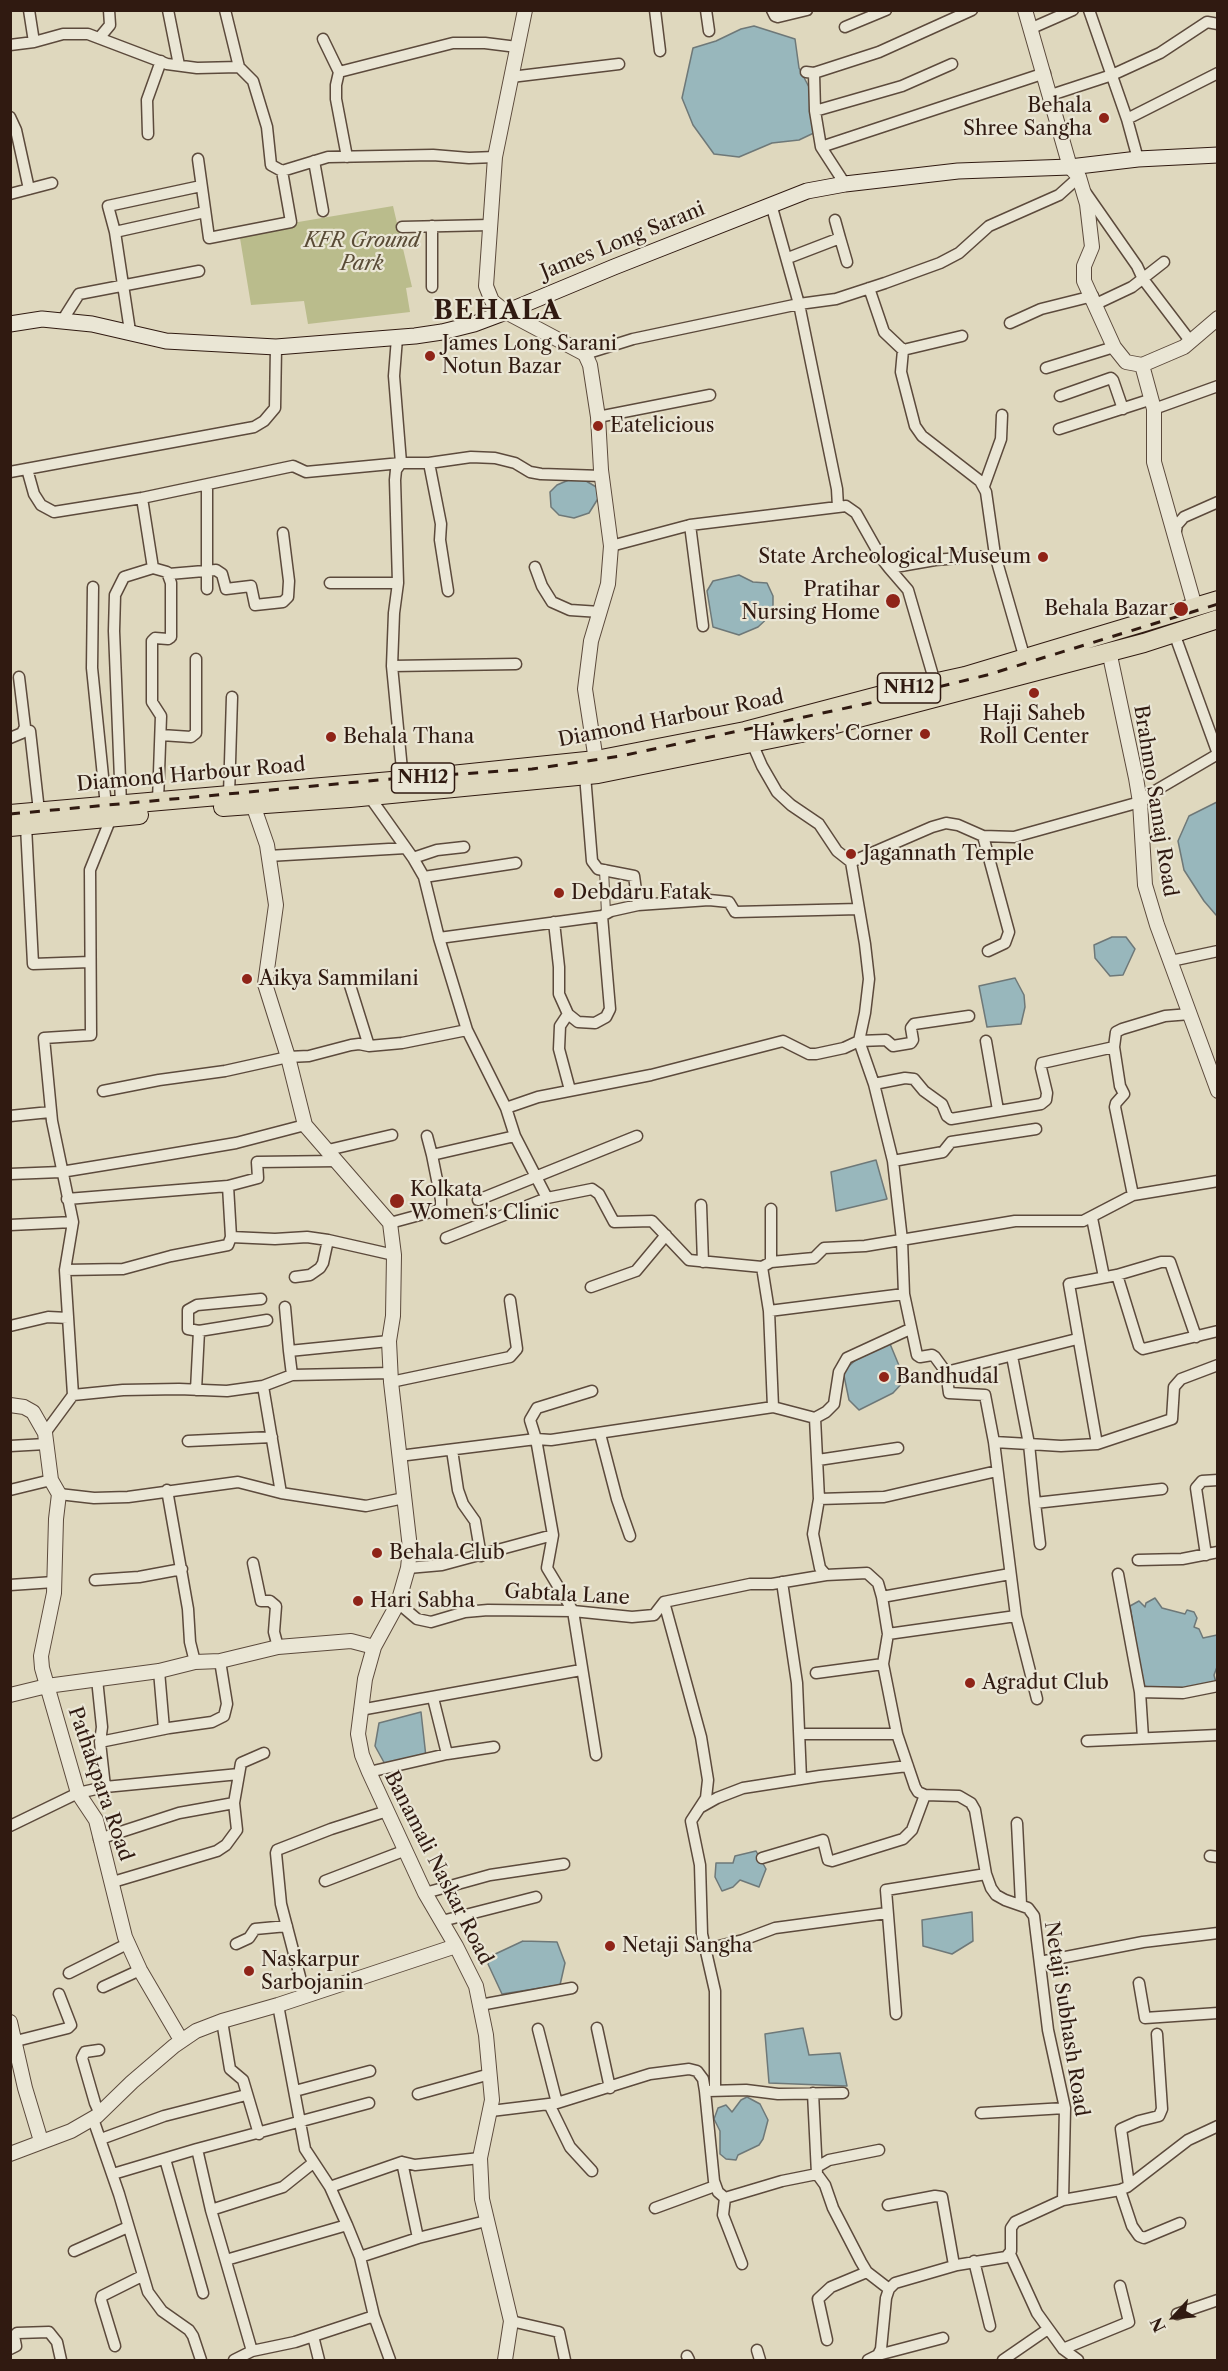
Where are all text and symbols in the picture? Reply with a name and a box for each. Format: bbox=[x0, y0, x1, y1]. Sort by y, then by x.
place label: Behala Shree Sangha bbox=[963, 94, 1092, 141]
marker: Behala Shree Sangha bbox=[1097, 111, 1111, 125]
street label: James Long Sarani bbox=[537, 197, 709, 285]
park label: KFR Ground Park bbox=[304, 229, 420, 276]
district label: BEHALA bbox=[434, 295, 562, 327]
place label: James Long Sarani Notun Bazar bbox=[442, 332, 617, 379]
marker: James Long Sarani Notun Bazar bbox=[423, 349, 437, 363]
place label: Eatelicious bbox=[610, 414, 715, 438]
marker: Eatelicious bbox=[591, 419, 605, 433]
place label: State Archeological Museum bbox=[758, 545, 1031, 569]
marker: State Archeological Museum bbox=[1036, 550, 1050, 564]
place label: Pratihar Nursing Home bbox=[741, 578, 880, 625]
marker: Pratihar Nursing Home bbox=[884, 592, 902, 610]
place label: Behala Bazar bbox=[1044, 597, 1168, 621]
marker: Behala Bazar bbox=[1172, 600, 1190, 618]
road number: NH12 bbox=[878, 673, 940, 703]
street label: Diamond Harbour Road bbox=[556, 685, 786, 753]
marker: Haji Saheb Roll Center bbox=[1027, 686, 1041, 700]
place label: Haji Saheb Roll Center bbox=[979, 702, 1089, 749]
street label: Brahmo Samaj Road bbox=[1128, 704, 1182, 898]
place label: Hawkers' Corner bbox=[753, 722, 913, 746]
place label: Behala Thana bbox=[343, 725, 474, 749]
marker: Hawkers' Corner bbox=[918, 727, 932, 741]
marker: Behala Thana bbox=[324, 730, 338, 744]
street label: Diamond Harbour Road bbox=[76, 753, 306, 797]
road number: NH12 bbox=[392, 763, 454, 793]
place label: Jagannath Temple bbox=[863, 842, 1034, 866]
marker: Jagannath Temple bbox=[844, 847, 858, 861]
place label: Debdaru Fatak bbox=[571, 881, 711, 905]
marker: Debdaru Fatak bbox=[552, 886, 566, 900]
place label: Aikya Sammilani bbox=[259, 967, 418, 991]
marker: Aikya Sammilani bbox=[240, 972, 254, 986]
place label: Kolkata Women's Clinic bbox=[410, 1178, 559, 1225]
marker: Kolkata Women's Clinic bbox=[388, 1192, 406, 1210]
place label: Bandhudal bbox=[896, 1365, 999, 1389]
marker: Bandhudal bbox=[877, 1370, 891, 1384]
place label: Behala Club bbox=[389, 1541, 505, 1565]
marker: Behala Club bbox=[370, 1546, 384, 1560]
street label: Gabtala Lane bbox=[504, 1580, 630, 1610]
place label: Hari Sabha bbox=[370, 1589, 475, 1613]
marker: Hari Sabha bbox=[351, 1594, 365, 1608]
place label: Agradut Club bbox=[982, 1671, 1109, 1695]
marker: Agradut Club bbox=[963, 1676, 977, 1690]
street label: Pathakpara Road bbox=[62, 1704, 138, 1864]
street label: Banamali Naskar Road bbox=[379, 1767, 497, 1969]
street label: Netaji Subhash Road bbox=[1039, 1920, 1093, 2118]
place label: Netaji Sangha bbox=[622, 1934, 753, 1958]
marker: Netaji Sangha bbox=[603, 1939, 617, 1953]
place label: Naskarpur Sarbojanin bbox=[261, 1948, 364, 1995]
marker: Naskarpur Sarbojanin bbox=[242, 1964, 256, 1978]
north arrow bbox=[1144, 2287, 1204, 2347]
text: N bbox=[1146, 2314, 1170, 2336]

